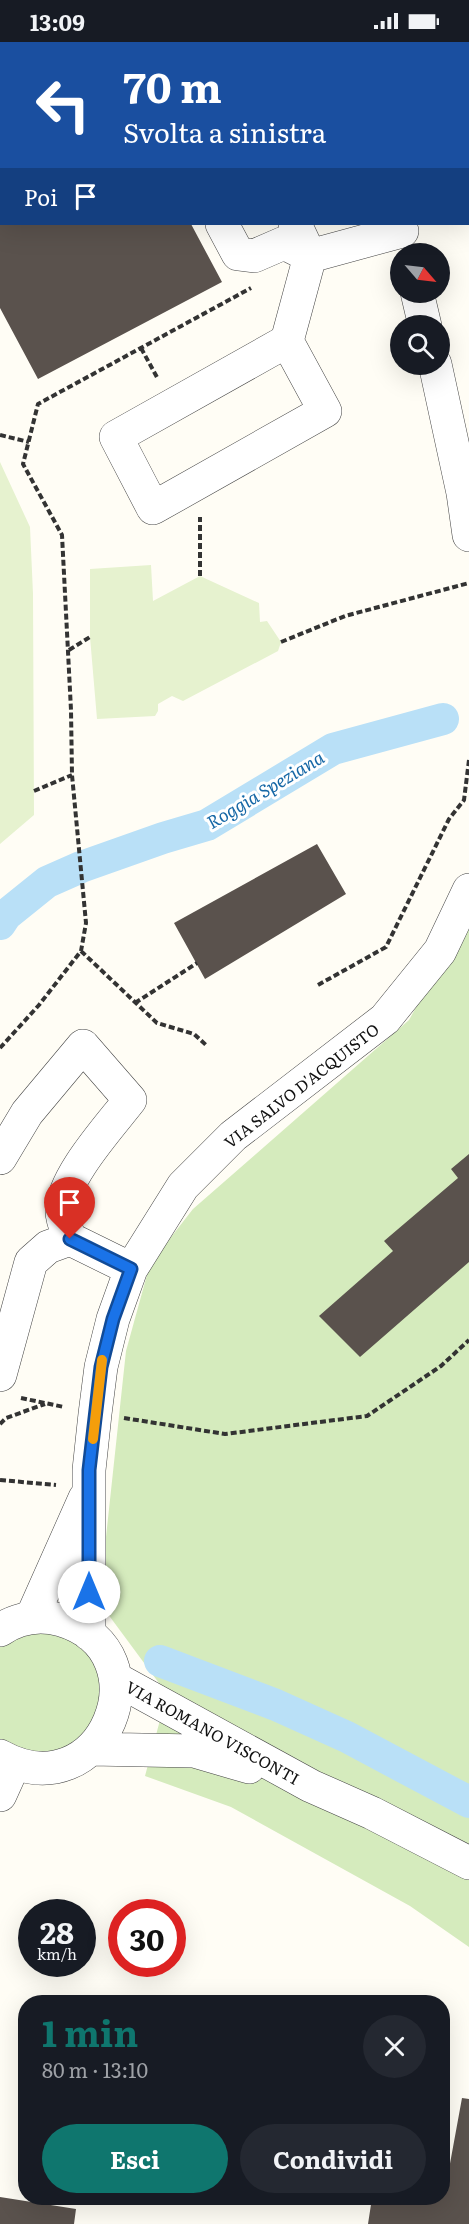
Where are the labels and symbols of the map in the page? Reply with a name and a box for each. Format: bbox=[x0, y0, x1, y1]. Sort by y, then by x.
north arrow bbox=[390, 243, 450, 303]
water label: Roggia Speziana bbox=[201, 743, 330, 835]
street label: VIA SALVO D'ACQUISTO bbox=[218, 1017, 384, 1153]
pin bbox=[44, 1177, 95, 1239]
position arrow bbox=[57, 1560, 121, 1624]
street label: VIA ROMANO VISCONTI bbox=[122, 1674, 304, 1790]
speed limit sign: 30 bbox=[108, 1899, 186, 1977]

